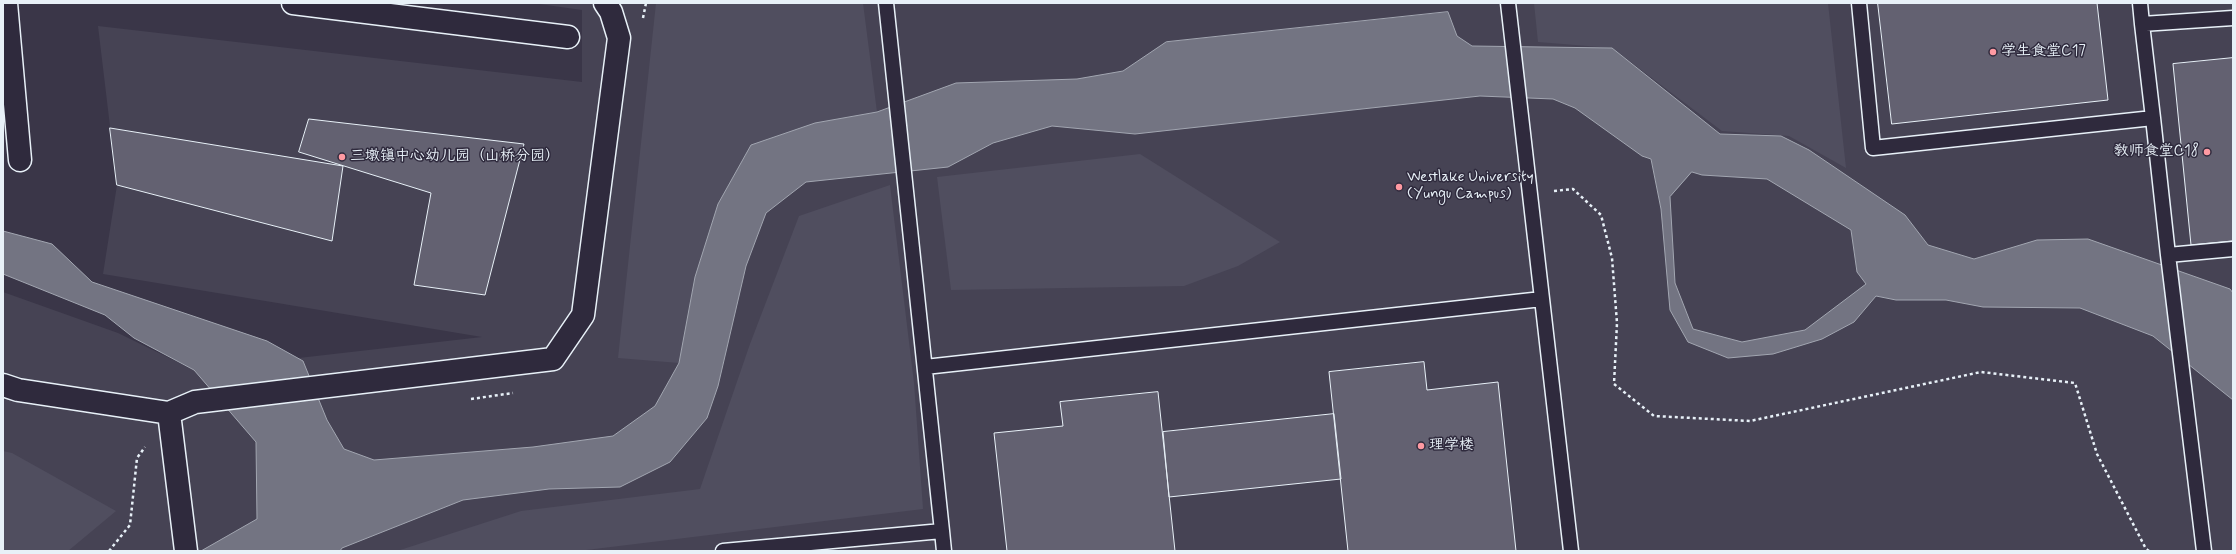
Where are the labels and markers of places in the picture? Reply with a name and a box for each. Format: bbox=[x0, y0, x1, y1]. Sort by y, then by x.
place label: 学生食堂C17 bbox=[2001, 43, 2086, 61]
marker: 学生食堂C17 bbox=[1988, 47, 1998, 57]
place label: 教师食堂C18 bbox=[2113, 143, 2199, 161]
marker: 教师食堂C18 bbox=[2202, 147, 2212, 157]
place label: 三墩镇中心幼儿园（山桥分园） bbox=[350, 148, 560, 166]
marker: 三墩镇中心幼儿园（山桥分园） bbox=[337, 152, 347, 162]
place label: Westlake University (Yungu Campus) bbox=[1407, 169, 1534, 204]
marker: Westlake University (Yungu Campus) bbox=[1394, 182, 1404, 192]
place label: 理学楼 bbox=[1429, 437, 1474, 455]
marker: 理学楼 bbox=[1416, 441, 1426, 451]

